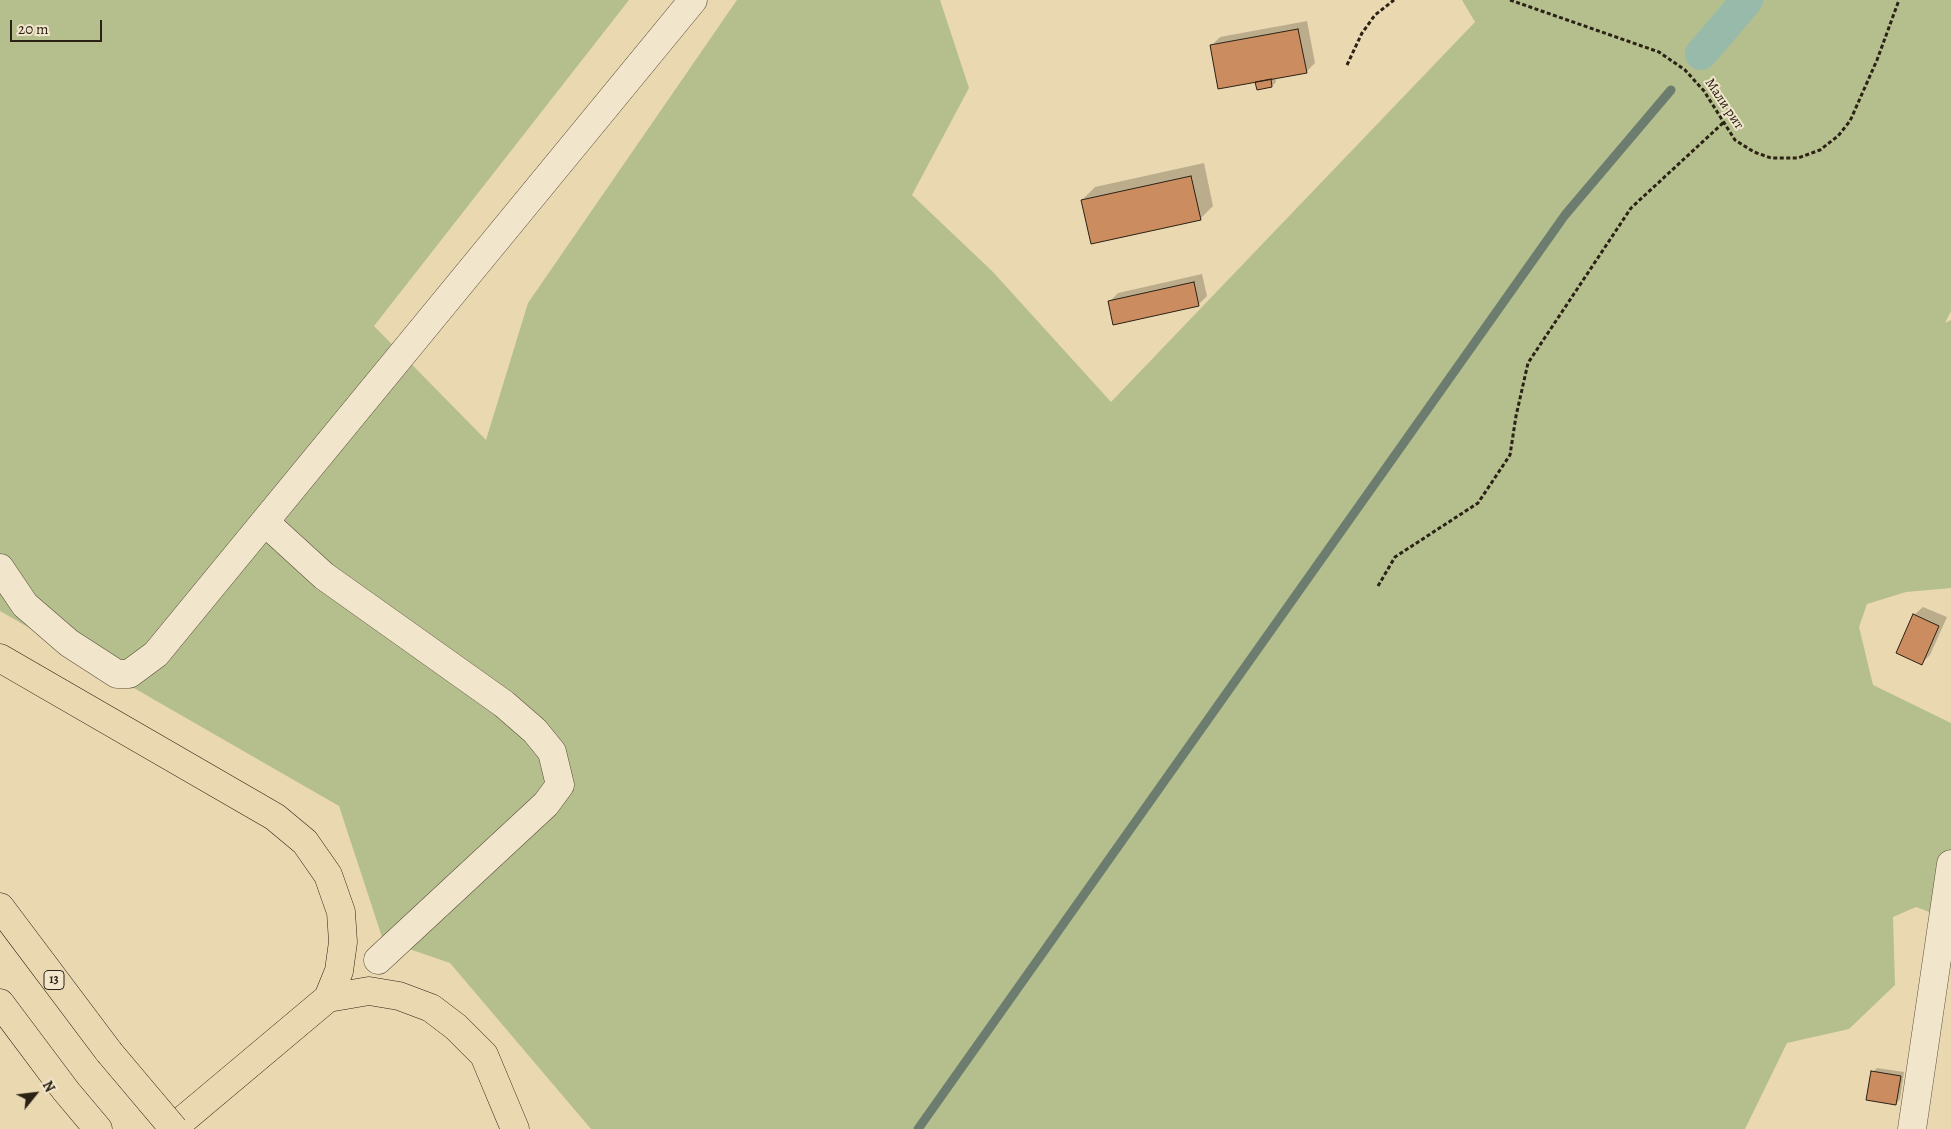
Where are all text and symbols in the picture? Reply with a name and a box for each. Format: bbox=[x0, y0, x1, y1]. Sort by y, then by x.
scale bar bbox=[12, 10, 105, 42]
text: 20 m bbox=[18, 19, 49, 39]
street label: Мали рит bbox=[1701, 75, 1747, 133]
road number: 13 bbox=[44, 970, 64, 990]
north arrow bbox=[10, 1069, 60, 1119]
text: N bbox=[38, 1077, 59, 1096]

